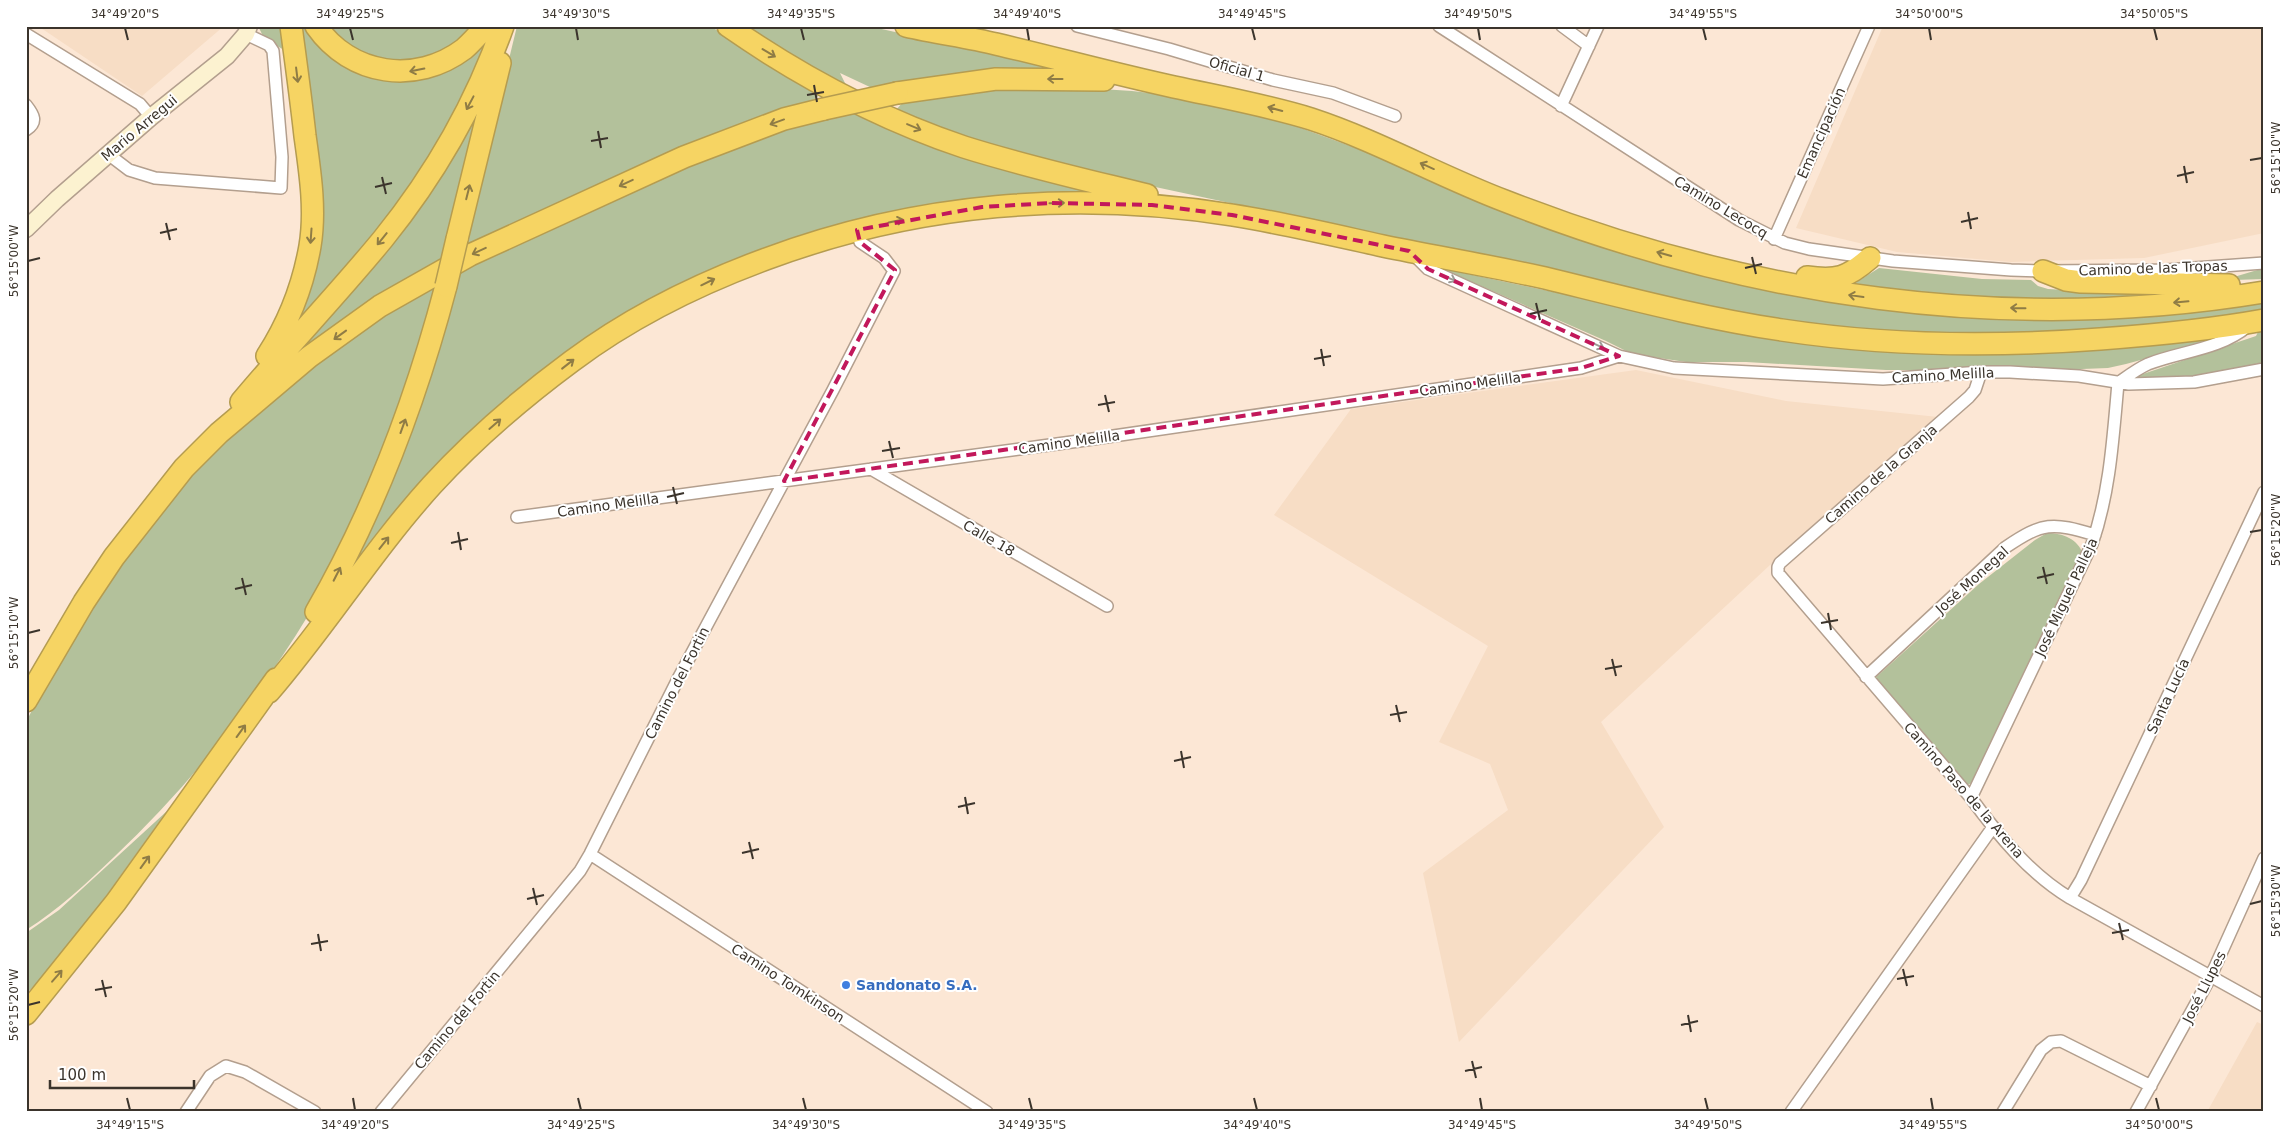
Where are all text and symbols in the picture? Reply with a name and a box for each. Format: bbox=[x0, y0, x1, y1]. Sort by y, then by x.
text: 34°49'20"S bbox=[91, 7, 159, 21]
text: 34°49'25"S bbox=[316, 7, 384, 21]
text: 34°49'30"S bbox=[542, 7, 610, 21]
text: 34°49'35"S bbox=[767, 7, 835, 21]
text: 34°49'40"S bbox=[993, 7, 1061, 21]
text: 34°49'45"S bbox=[1218, 7, 1286, 21]
text: 34°49'50"S bbox=[1444, 7, 1512, 21]
text: 34°49'55"S bbox=[1669, 7, 1737, 21]
text: 34°50'00"S bbox=[1895, 7, 1963, 21]
text: 34°50'05"S bbox=[2120, 7, 2188, 21]
one-way arrow bbox=[762, 48, 776, 58]
street label: Oficial 1 bbox=[1207, 53, 1267, 85]
one-way arrow bbox=[409, 65, 425, 75]
one-way arrow bbox=[293, 66, 303, 82]
one-way arrow bbox=[1048, 74, 1064, 84]
street label: Emancipación bbox=[1794, 85, 1848, 181]
street label: Mario Arregui bbox=[98, 92, 180, 164]
one-way arrow bbox=[465, 95, 474, 110]
one-way arrow bbox=[1268, 104, 1284, 113]
one-way arrow bbox=[770, 118, 785, 127]
text: 56°15'10"W bbox=[2269, 122, 2283, 194]
one-way arrow bbox=[906, 124, 921, 133]
one-way arrow bbox=[1420, 161, 1435, 171]
street label: Camino Lecocq bbox=[1671, 173, 1771, 241]
one-way arrow bbox=[619, 179, 634, 188]
one-way arrow bbox=[464, 184, 473, 200]
one-way arrow bbox=[1048, 198, 1065, 208]
one-way arrow bbox=[887, 215, 903, 225]
text: 56°15'00"W bbox=[7, 225, 21, 297]
one-way arrow bbox=[306, 228, 315, 244]
one-way arrow bbox=[377, 233, 388, 246]
one-way arrow bbox=[471, 246, 486, 256]
one-way arrow bbox=[1656, 249, 1672, 259]
street label: Camino de las Tropas bbox=[2078, 257, 2228, 279]
one-way arrow bbox=[1441, 274, 1456, 284]
one-way arrow bbox=[701, 277, 716, 287]
one-way arrow bbox=[1849, 291, 1865, 301]
one-way arrow bbox=[2173, 297, 2189, 307]
one-way arrow bbox=[2011, 303, 2027, 313]
one-way arrow bbox=[333, 330, 347, 340]
one-way arrow bbox=[1589, 341, 1604, 351]
one-way arrow bbox=[561, 358, 574, 369]
street label: Camino Melilla bbox=[1891, 364, 1995, 386]
street label: Camino Melilla bbox=[1418, 369, 1522, 399]
one-way arrow bbox=[488, 418, 501, 430]
one-way arrow bbox=[399, 419, 408, 434]
street label: Camino de la Granja bbox=[1822, 421, 1940, 527]
street label: Camino Melilla bbox=[1017, 427, 1121, 457]
street label: Camino Melilla bbox=[556, 490, 660, 520]
text: 56°15'20"W bbox=[2269, 494, 2283, 566]
street label: Calle 18 bbox=[960, 517, 1018, 559]
street label: José Miguel Palleja bbox=[2031, 535, 2101, 660]
one-way arrow bbox=[378, 536, 389, 549]
street label: José Monegal bbox=[1932, 543, 2012, 618]
one-way arrow bbox=[333, 567, 342, 582]
text: 56°15'10"W bbox=[7, 597, 21, 669]
street label: Camino del Fortin bbox=[642, 624, 712, 742]
street label: Santa Lucía bbox=[2144, 656, 2192, 736]
street label: Camino Paso de la Arena bbox=[1901, 719, 2027, 861]
one-way arrow bbox=[235, 725, 246, 738]
one-way arrow bbox=[140, 855, 150, 869]
text: 56°15'30"W bbox=[2269, 865, 2283, 937]
street label: Camino Tomkinson bbox=[728, 940, 848, 1026]
street label: José Llupes bbox=[2179, 948, 2229, 1026]
street label: Camino del Fortin bbox=[411, 967, 503, 1073]
text: 56°15'20"W bbox=[7, 969, 21, 1041]
one-way arrow bbox=[51, 970, 63, 983]
place label: Sandonato S.A. bbox=[856, 977, 978, 993]
marker: Sandonato S.A. bbox=[840, 979, 852, 991]
scale bar bbox=[50, 1058, 194, 1090]
text: 100 m bbox=[58, 1066, 106, 1084]
text: 34°49'15"S bbox=[96, 1118, 164, 1132]
text: 34°49'20"S bbox=[321, 1118, 389, 1132]
text: 34°49'25"S bbox=[547, 1118, 615, 1132]
text: 34°49'30"S bbox=[772, 1118, 840, 1132]
text: 34°49'35"S bbox=[998, 1118, 1066, 1132]
text: 34°49'40"S bbox=[1223, 1118, 1291, 1132]
text: 34°49'45"S bbox=[1448, 1118, 1516, 1132]
text: 34°49'50"S bbox=[1674, 1118, 1742, 1132]
text: 34°49'55"S bbox=[1899, 1118, 1967, 1132]
text: 34°50'00"S bbox=[2125, 1118, 2193, 1132]

